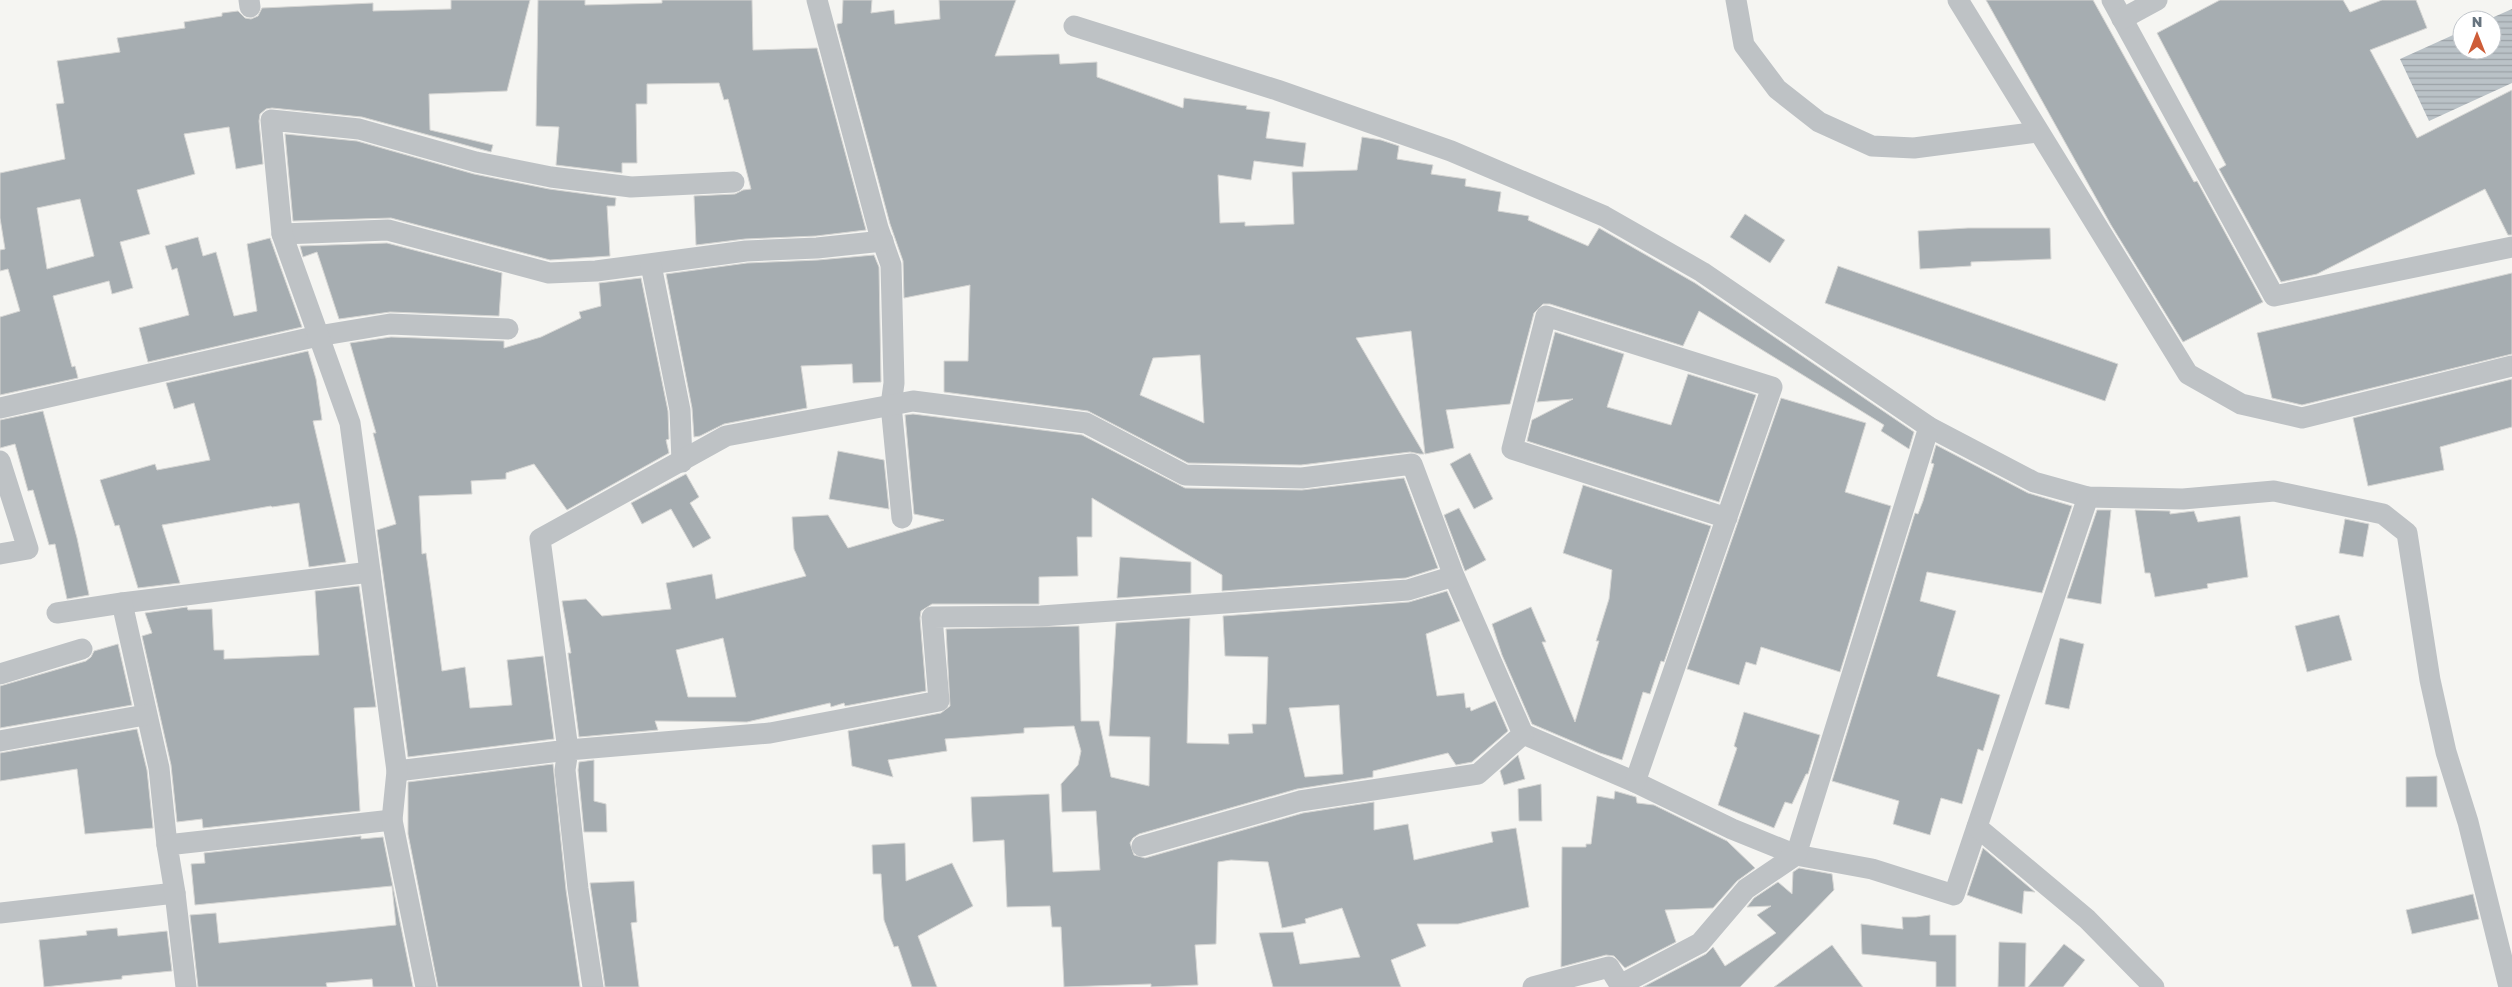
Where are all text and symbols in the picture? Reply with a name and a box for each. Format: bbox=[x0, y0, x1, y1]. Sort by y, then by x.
north arrow bbox=[2452, 10, 2502, 60]
text: N bbox=[2472, 13, 2482, 30]

